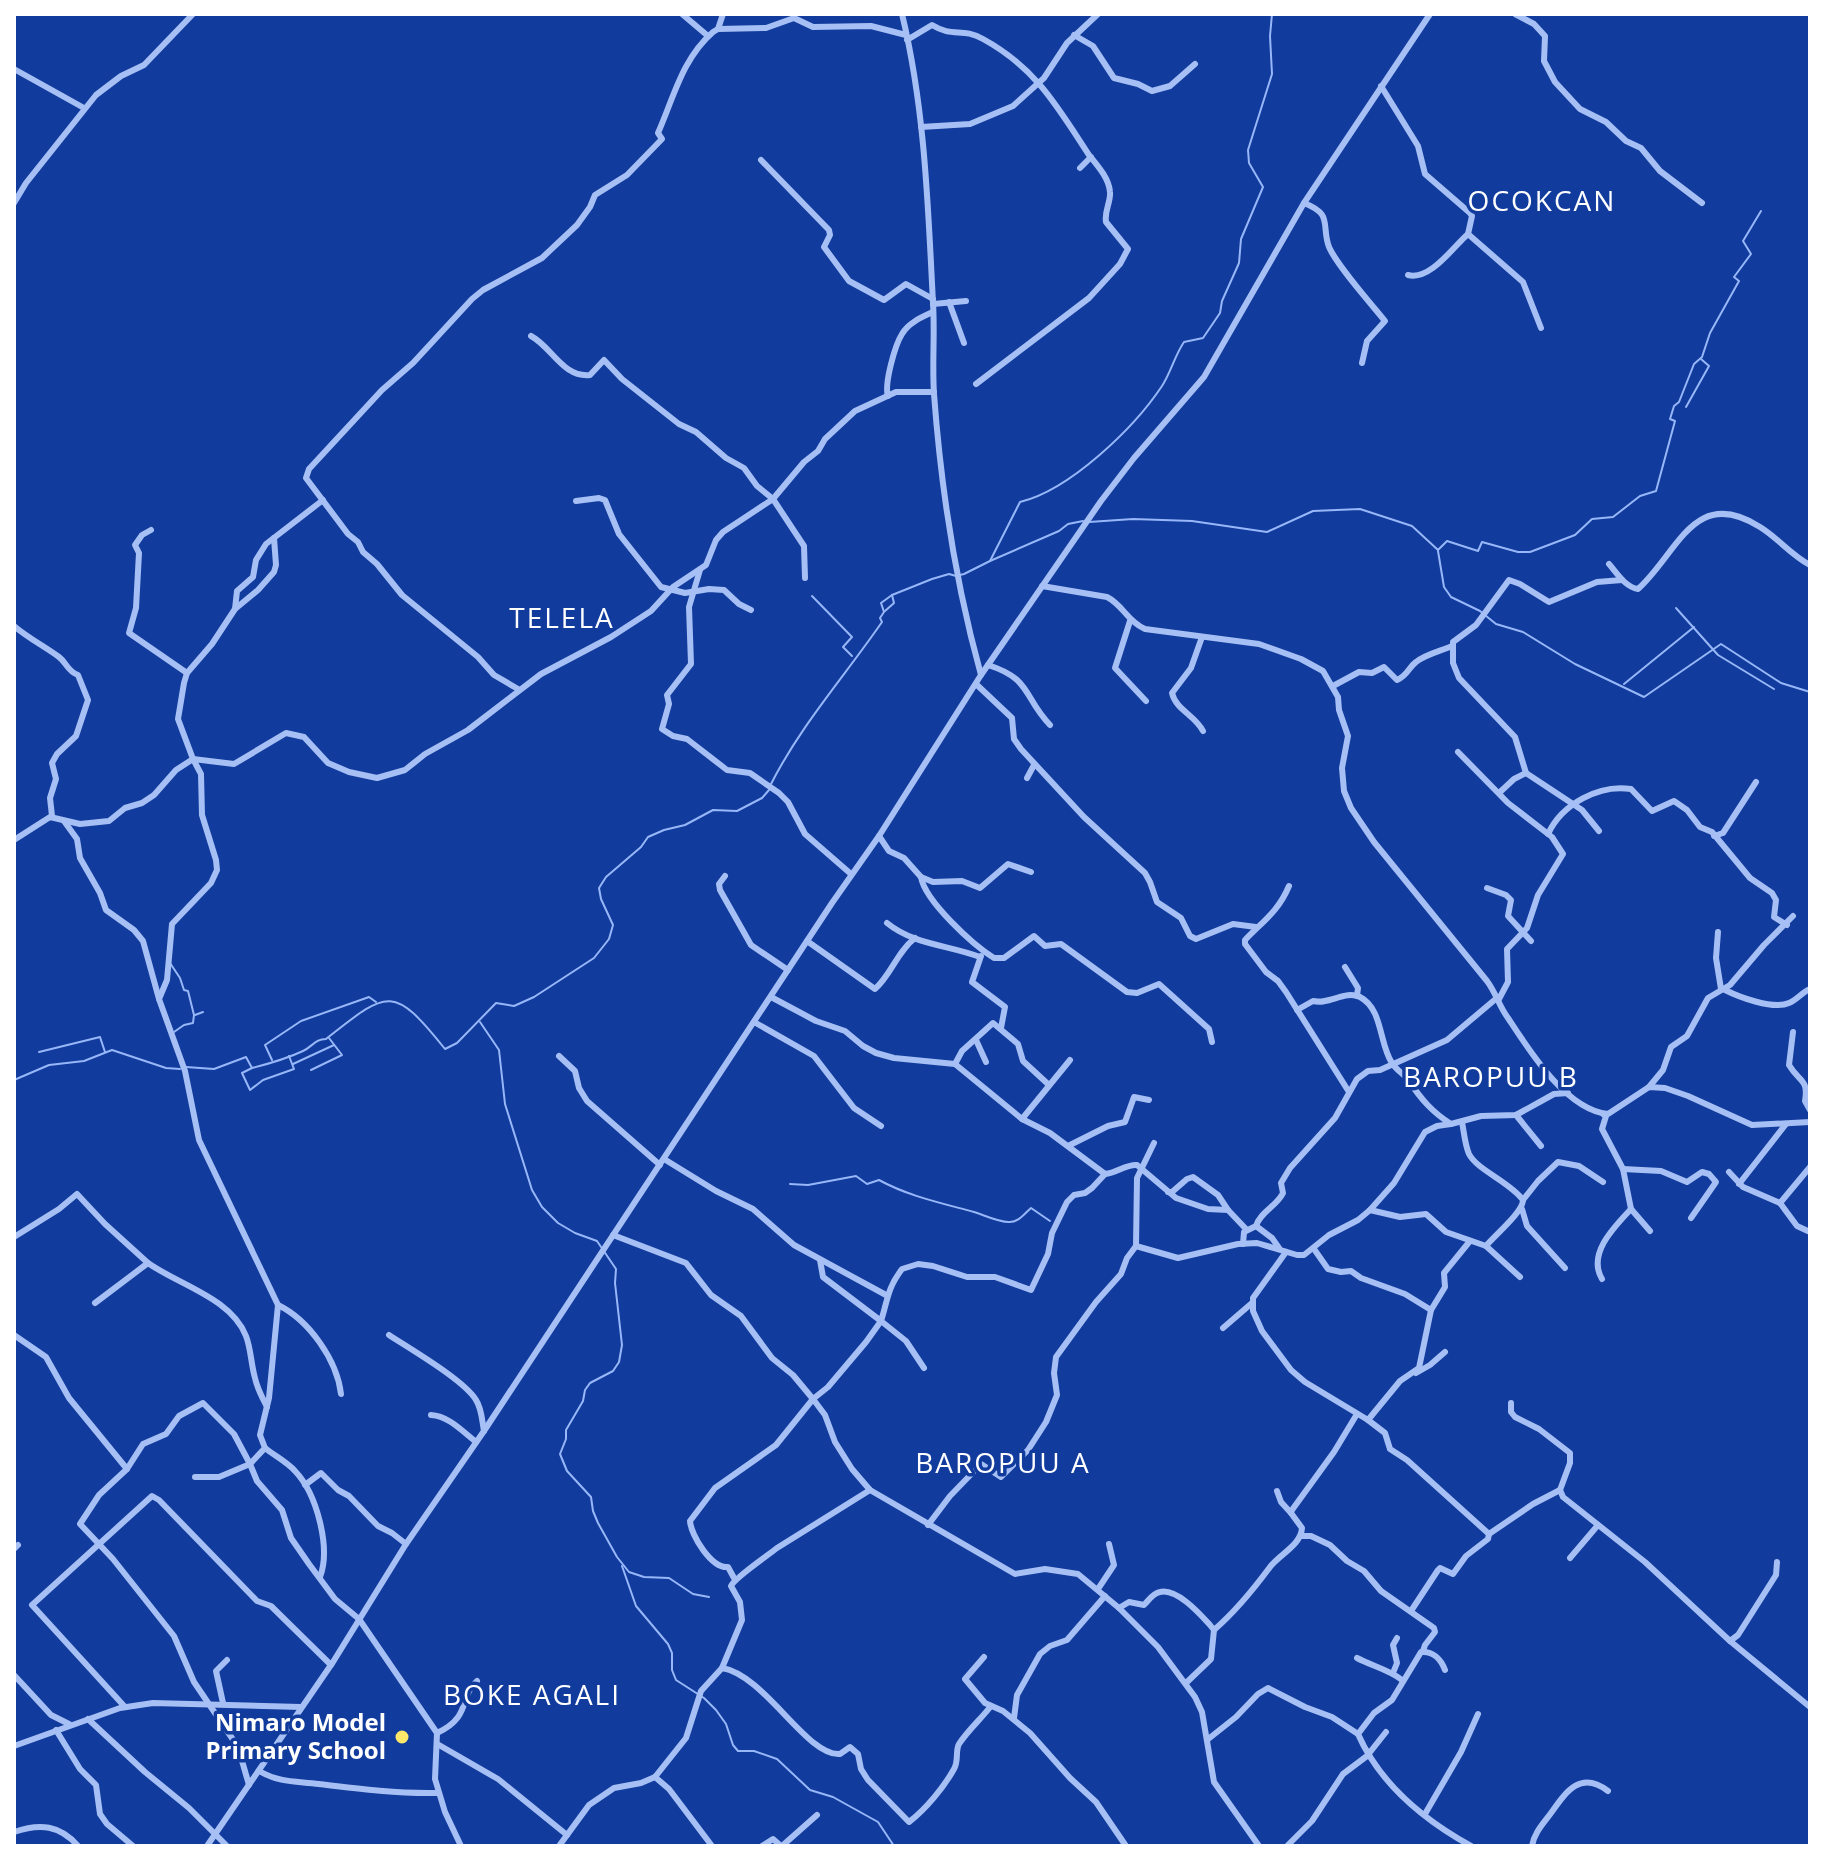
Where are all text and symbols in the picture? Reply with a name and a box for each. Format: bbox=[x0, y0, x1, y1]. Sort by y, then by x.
district label: OCOKCAN bbox=[1468, 181, 1616, 219]
district label: TELELA bbox=[509, 598, 615, 636]
district label: BAROPUU B bbox=[1403, 1057, 1579, 1095]
district label: BAROPUU A bbox=[915, 1443, 1091, 1481]
district label: BOKE AGALI bbox=[443, 1675, 621, 1713]
place label: Nimaro Model Primary School bbox=[205, 1705, 386, 1766]
marker: Nimaro Model Primary School bbox=[393, 1728, 411, 1746]

